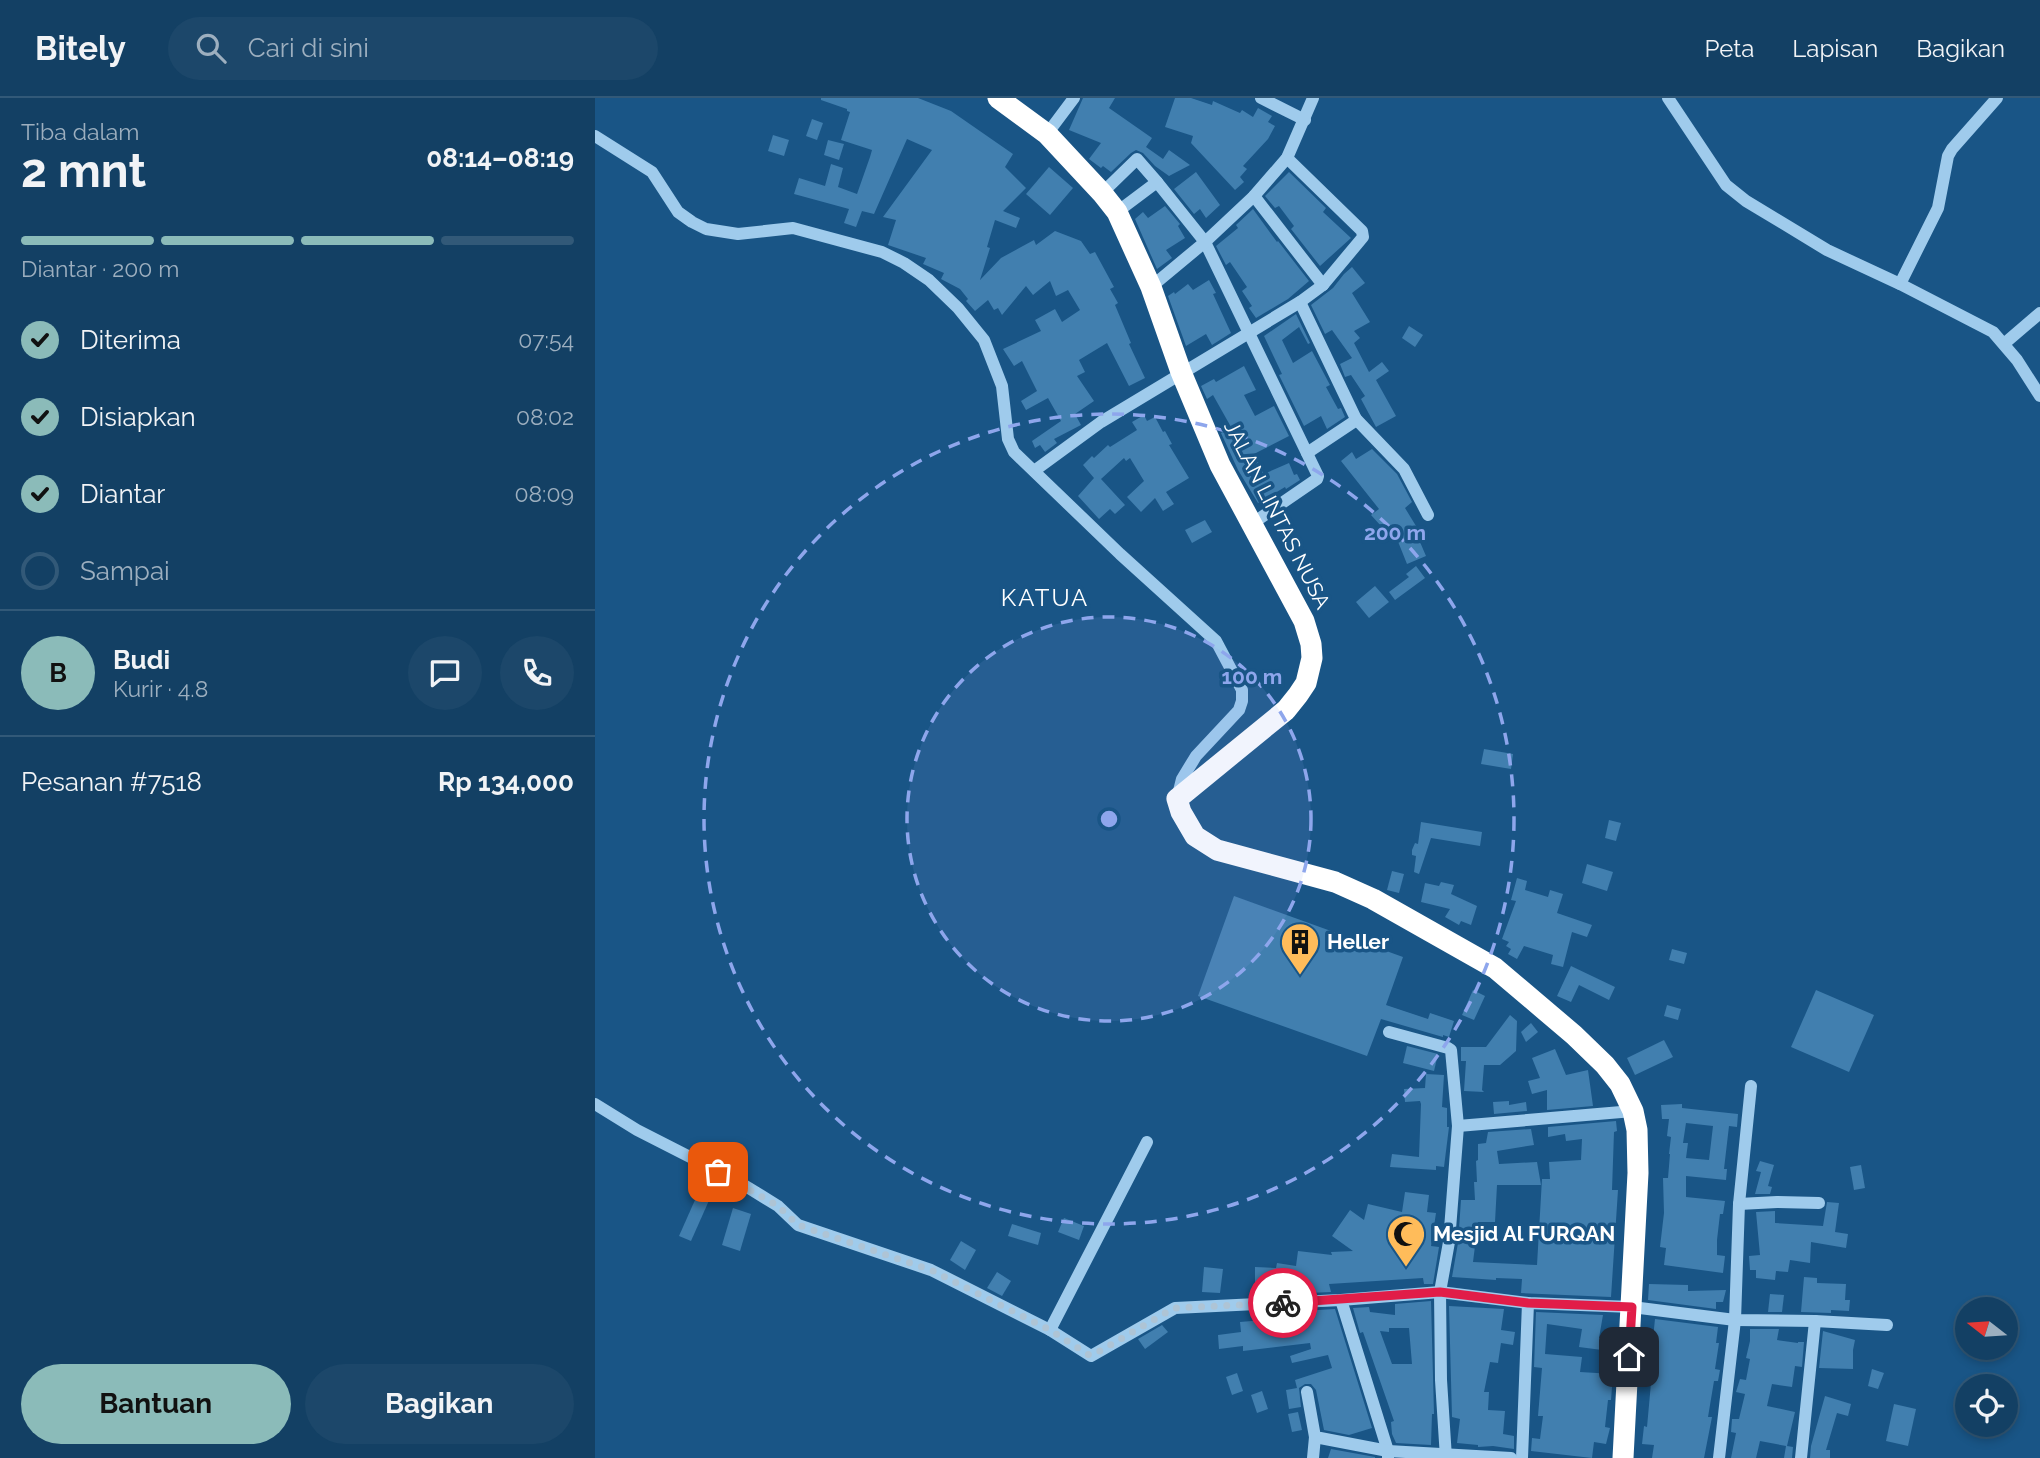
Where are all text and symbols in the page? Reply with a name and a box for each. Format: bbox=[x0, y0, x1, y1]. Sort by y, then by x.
search box bbox=[168, 17, 658, 80]
text: Bitely bbox=[35, 29, 126, 68]
icon: search bbox=[192, 29, 230, 67]
text: Cari di sini bbox=[248, 33, 369, 63]
text: Peta bbox=[1705, 34, 1754, 63]
text: Lapisan bbox=[1792, 34, 1878, 63]
text: Bagikan bbox=[1916, 34, 2005, 63]
text: Tiba dalam bbox=[21, 118, 139, 145]
text: 08:14–08:19 bbox=[426, 143, 574, 173]
text: 2 mnt bbox=[21, 144, 146, 198]
text: Diantar · 200 m bbox=[21, 255, 179, 282]
icon: check bbox=[21, 321, 59, 359]
text: Diterima bbox=[80, 325, 181, 355]
text: 07:54 bbox=[518, 326, 574, 353]
icon: check bbox=[21, 398, 59, 436]
text: Disiapkan bbox=[80, 402, 196, 432]
text: 08:02 bbox=[516, 403, 574, 430]
street label: JALAN LINTAS NUSA bbox=[1219, 417, 1336, 613]
icon: check bbox=[21, 475, 59, 513]
text: Diantar bbox=[80, 479, 165, 509]
text: 08:09 bbox=[514, 480, 574, 507]
text: 200 m bbox=[1364, 520, 1426, 545]
text: Sampai bbox=[80, 556, 170, 586]
district label: KATUA bbox=[1001, 583, 1089, 612]
button: chat bbox=[408, 636, 482, 710]
button: phone bbox=[500, 636, 574, 710]
text: Budi bbox=[113, 645, 170, 675]
text: B bbox=[49, 658, 67, 688]
text: 100 m bbox=[1222, 664, 1282, 689]
text: Kurir · 4.8 bbox=[113, 675, 208, 702]
text: Pesanan #7518 bbox=[21, 767, 202, 797]
text: Rp 134,000 bbox=[438, 767, 574, 797]
centre of rings bbox=[1097, 807, 1121, 831]
building icon: Heller bbox=[1279, 921, 1321, 976]
place label: Heller bbox=[1327, 929, 1389, 954]
pin bbox=[688, 1142, 748, 1202]
icon: bag bbox=[699, 1153, 737, 1191]
mosque icon: Mesjid Al FURQAN bbox=[1385, 1213, 1427, 1268]
place label: Mesjid Al FURQAN bbox=[1433, 1221, 1615, 1246]
courier bbox=[1248, 1268, 1318, 1338]
icon: bike bbox=[1264, 1284, 1302, 1322]
north arrow bbox=[1955, 1297, 2018, 1360]
map controls bbox=[1955, 1297, 2018, 1437]
pin bbox=[1599, 1327, 1659, 1387]
icon: home bbox=[1610, 1338, 1648, 1376]
button: Bantuan bbox=[21, 1364, 291, 1444]
button: Bagikan bbox=[305, 1364, 574, 1444]
button: locate bbox=[1955, 1374, 2018, 1437]

